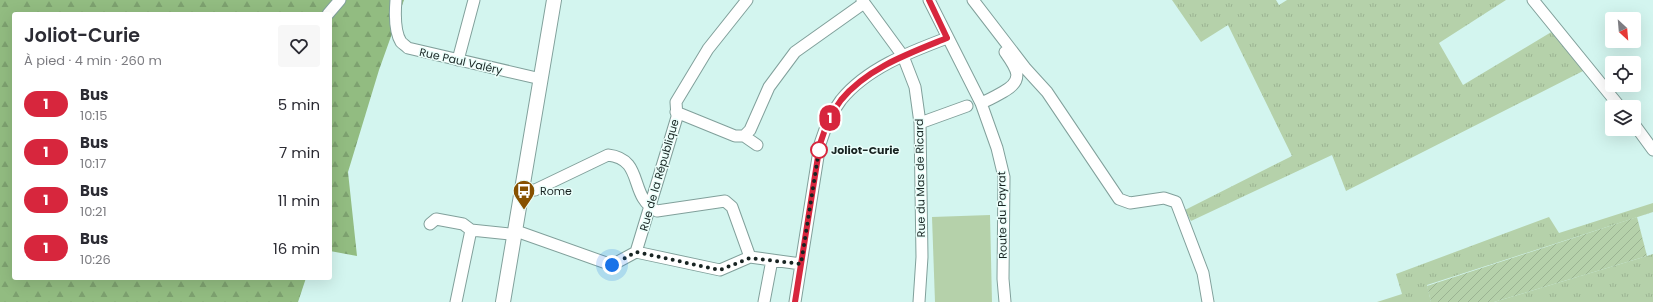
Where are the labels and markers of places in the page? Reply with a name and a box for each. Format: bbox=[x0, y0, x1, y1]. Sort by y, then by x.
marker: Joliot-Curie bbox=[810, 141, 828, 159]
place label: Joliot-Curie bbox=[831, 142, 899, 158]
bus stop icon: Rome bbox=[511, 178, 537, 211]
place label: Rome bbox=[540, 183, 572, 199]

